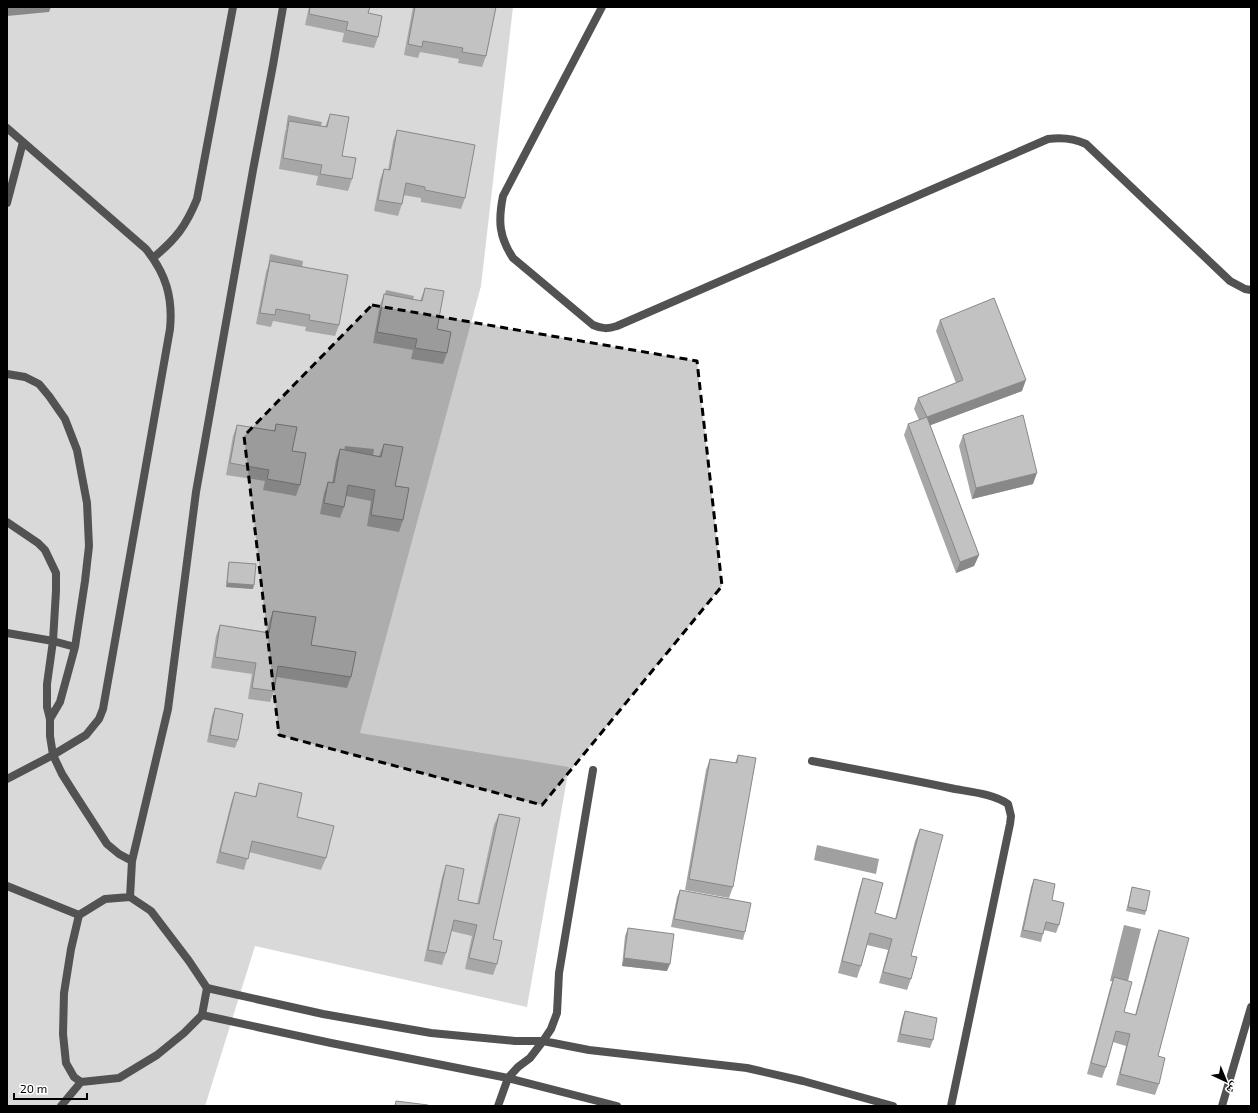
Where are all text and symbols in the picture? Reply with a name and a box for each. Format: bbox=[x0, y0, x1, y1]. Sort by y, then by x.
north arrow bbox=[1206, 1061, 1246, 1101]
scale bar bbox=[14, 1075, 87, 1101]
text: ش bbox=[1223, 1078, 1242, 1098]
text: 20 m bbox=[20, 1081, 47, 1095]

